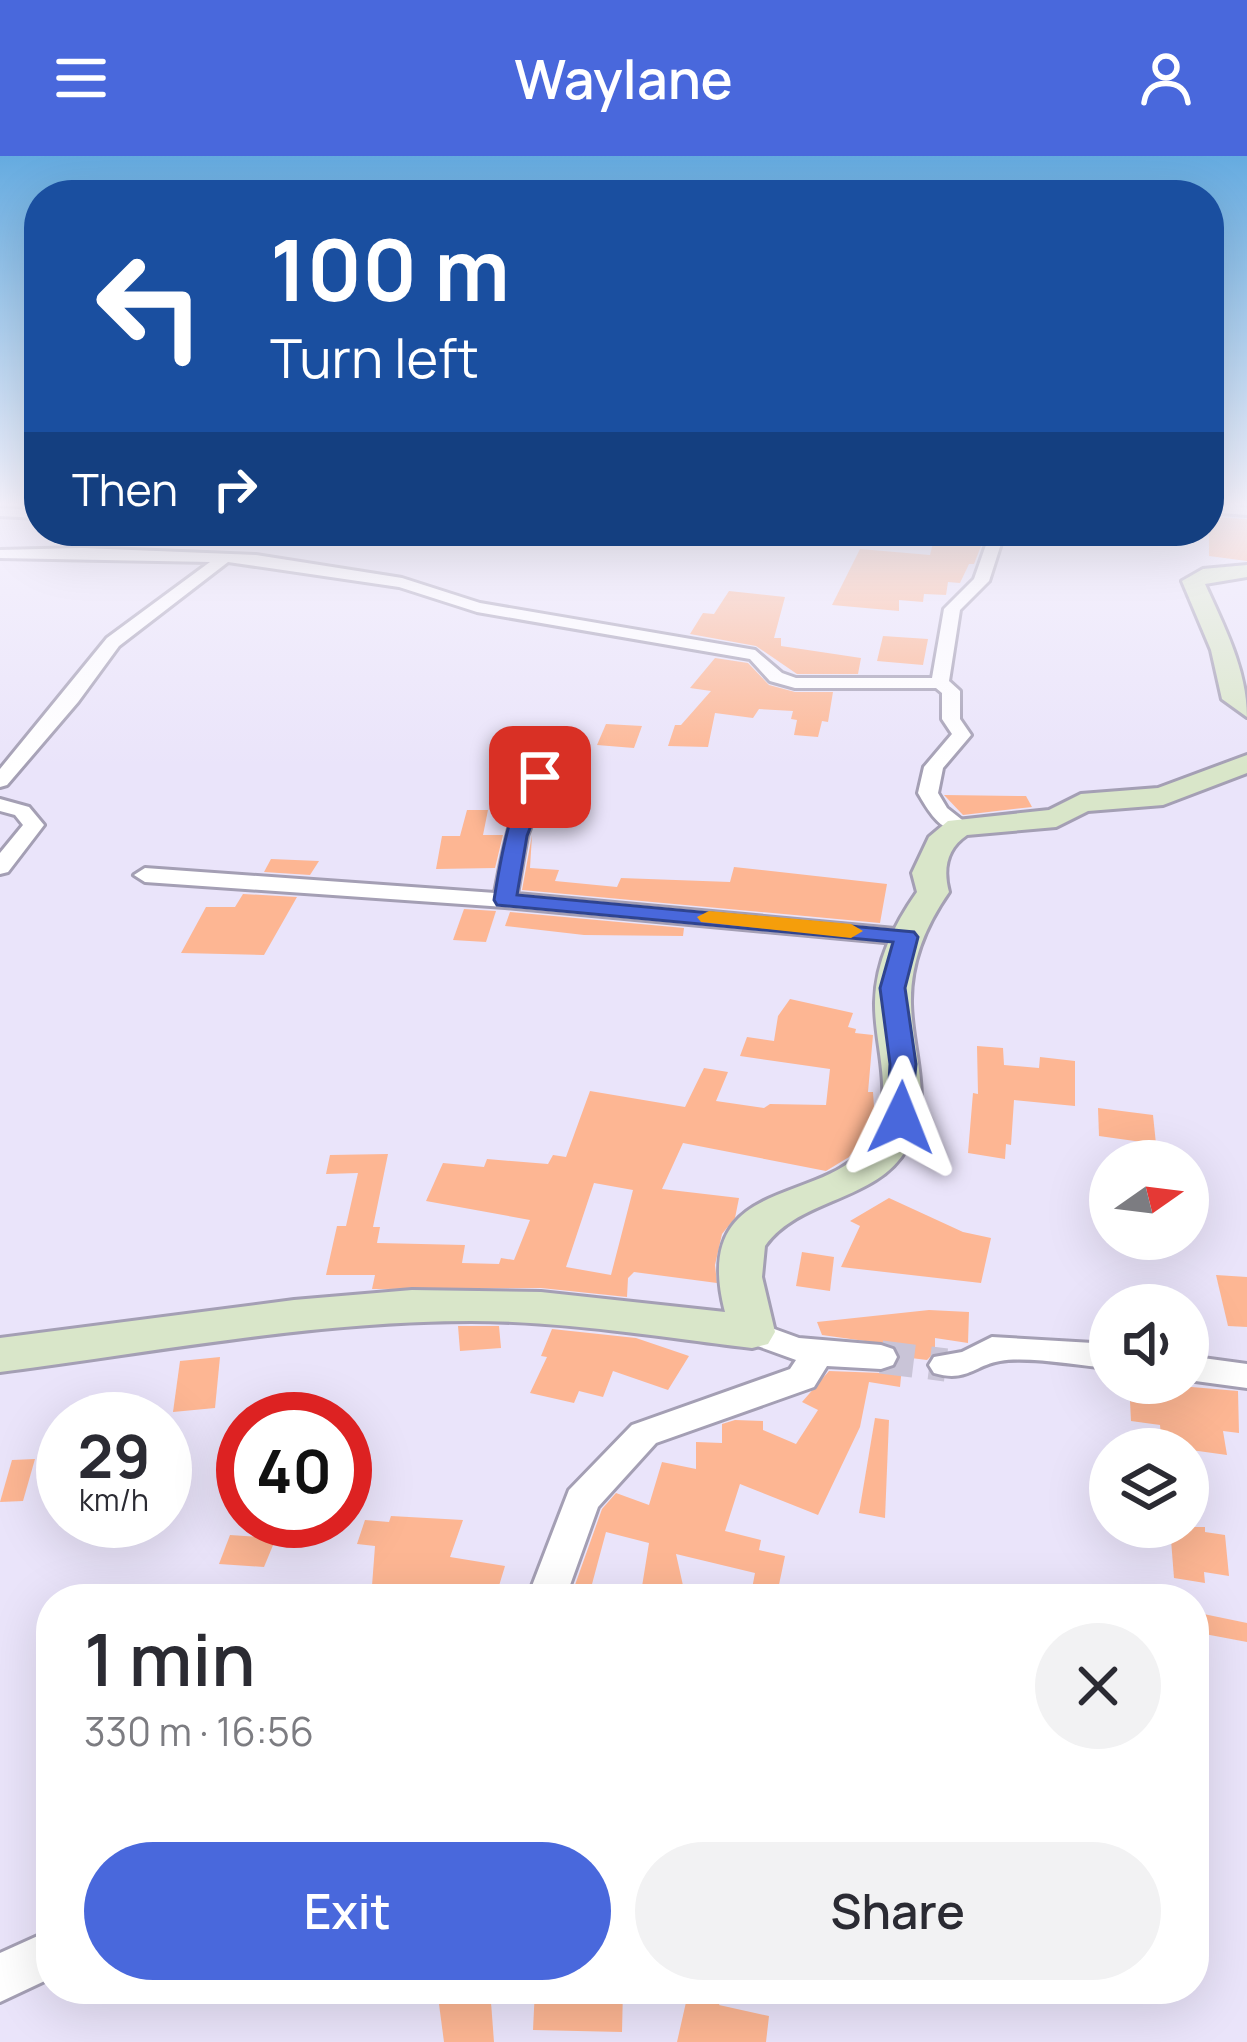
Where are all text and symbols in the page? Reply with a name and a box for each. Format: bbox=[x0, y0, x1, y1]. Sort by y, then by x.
text: Waylane bbox=[514, 41, 733, 115]
icon: menu bbox=[48, 45, 114, 111]
icon: person bbox=[1133, 45, 1199, 111]
text: 100 m bbox=[270, 211, 510, 326]
icon: left bbox=[72, 228, 228, 384]
text: Turn left bbox=[270, 320, 479, 394]
icon: right bbox=[202, 456, 268, 522]
text: Then bbox=[72, 458, 178, 520]
pin bbox=[489, 726, 591, 828]
icon: arrive bbox=[507, 744, 573, 810]
position arrow bbox=[838, 1055, 964, 1181]
north arrow bbox=[1089, 1140, 1209, 1260]
map controls bbox=[1089, 1140, 1209, 1548]
button: sound bbox=[1089, 1284, 1209, 1404]
speed limit sign: 40 bbox=[216, 1392, 372, 1548]
text: 29 bbox=[77, 1414, 151, 1496]
button: layers bbox=[1089, 1428, 1209, 1548]
text: km/h bbox=[79, 1479, 149, 1520]
text: 1 min bbox=[84, 1609, 256, 1708]
button: close bbox=[1035, 1623, 1161, 1749]
text: 330 m · 16:56 bbox=[84, 1704, 314, 1758]
button: Exit bbox=[84, 1842, 611, 1980]
button: Share bbox=[635, 1842, 1161, 1980]

